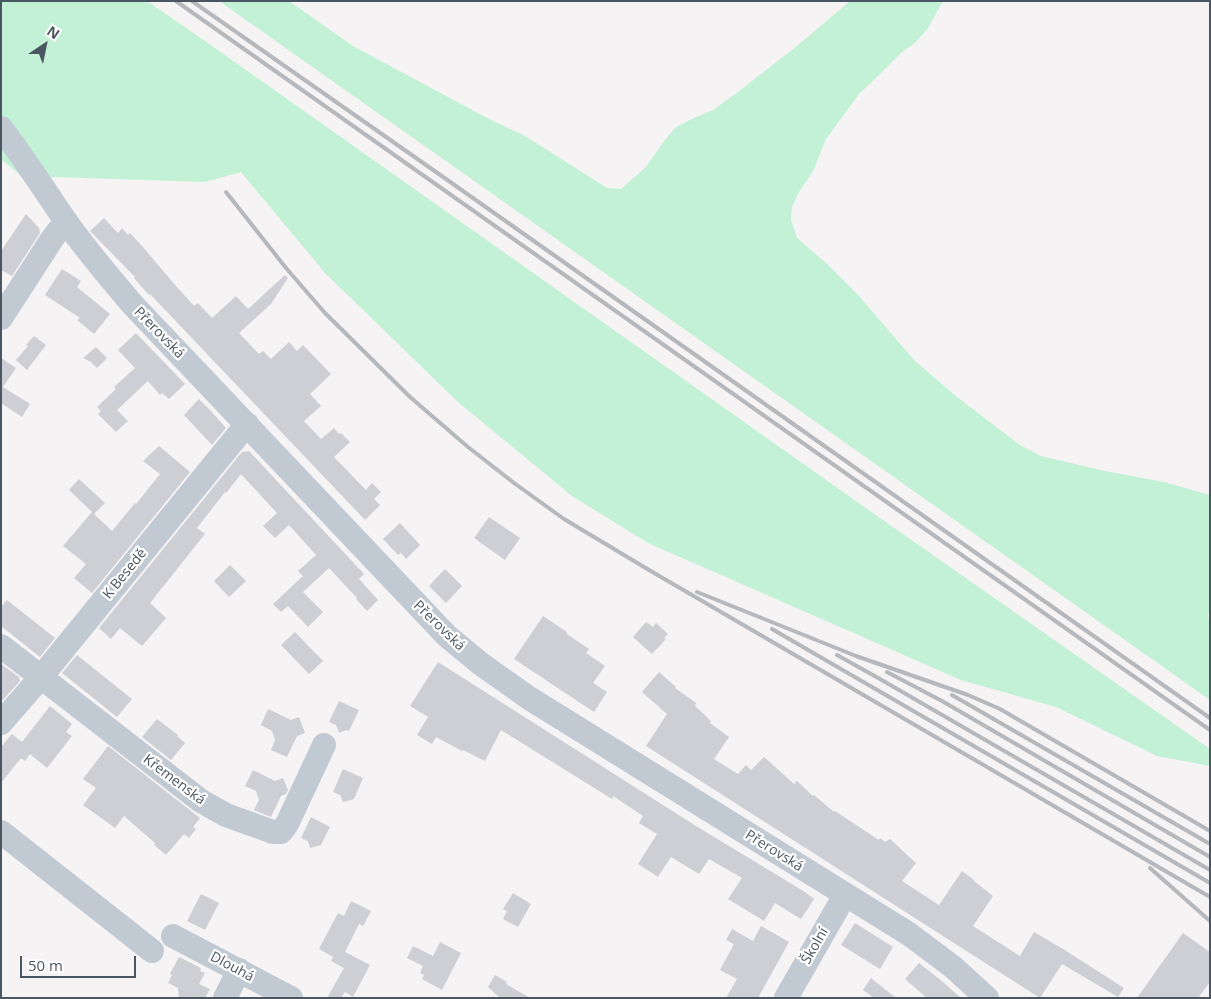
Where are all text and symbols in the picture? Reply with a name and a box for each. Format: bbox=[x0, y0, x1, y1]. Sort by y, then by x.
north arrow bbox=[20, 20, 70, 70]
text: N bbox=[44, 21, 64, 43]
street label: Přerovská bbox=[130, 304, 188, 362]
street label: K Besedě bbox=[100, 545, 150, 603]
street label: Přerovská bbox=[410, 597, 468, 655]
street label: Křemenská bbox=[140, 751, 208, 809]
street label: Přerovská bbox=[742, 827, 806, 875]
street label: Školní bbox=[798, 925, 832, 967]
scale bar bbox=[22, 946, 139, 978]
street label: Dlouhá bbox=[207, 949, 257, 985]
text: 50 m bbox=[28, 955, 63, 975]

